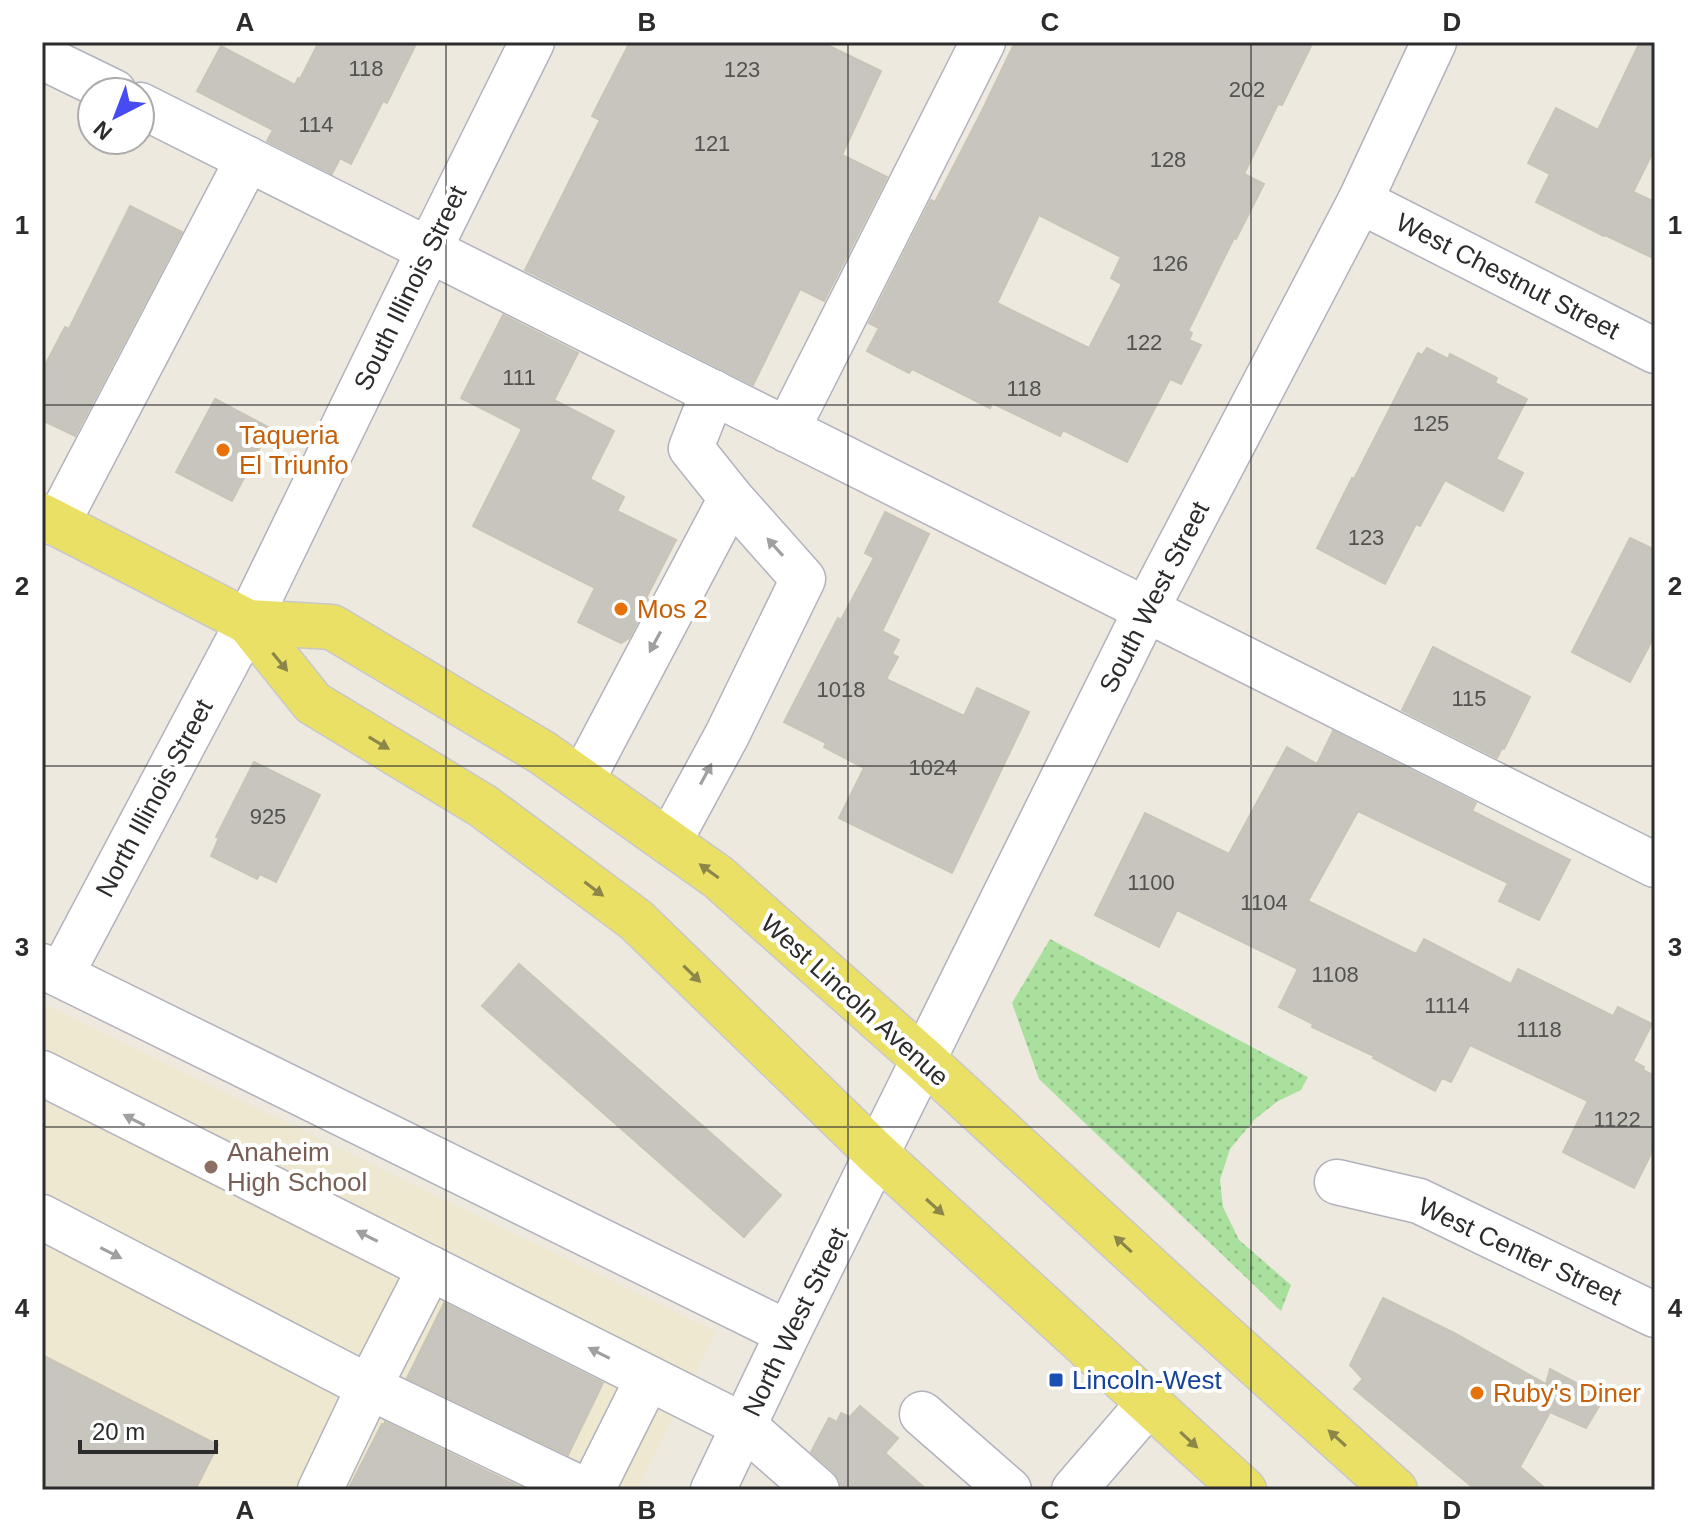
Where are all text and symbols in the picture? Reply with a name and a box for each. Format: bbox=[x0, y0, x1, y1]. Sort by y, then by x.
text: A bbox=[236, 7, 255, 37]
text: B bbox=[638, 7, 656, 37]
text: C bbox=[1041, 7, 1060, 37]
text: D bbox=[1443, 7, 1461, 37]
house number: 118 bbox=[348, 56, 384, 81]
house number: 123 bbox=[724, 57, 760, 82]
north arrow bbox=[76, 76, 156, 156]
house number: 202 bbox=[1229, 77, 1265, 102]
house number: 114 bbox=[298, 112, 334, 137]
text: N bbox=[89, 116, 117, 145]
house number: 121 bbox=[694, 131, 730, 156]
house number: 128 bbox=[1150, 147, 1186, 172]
street label: South Illinois Street bbox=[347, 180, 473, 395]
street label: West Chestnut Street bbox=[1391, 207, 1625, 346]
text: 1 bbox=[15, 210, 29, 240]
text: 1 bbox=[1668, 210, 1682, 240]
house number: 126 bbox=[1152, 251, 1188, 276]
house number: 122 bbox=[1126, 330, 1162, 355]
house number: 111 bbox=[502, 365, 536, 390]
house number: 118 bbox=[1006, 376, 1042, 401]
house number: 125 bbox=[1413, 411, 1449, 436]
place label: Taqueria El Triunfo bbox=[239, 420, 349, 480]
marker: Taqueria El Triunfo bbox=[214, 441, 232, 459]
street label: South West Street bbox=[1093, 496, 1216, 698]
house number: 123 bbox=[1348, 525, 1384, 550]
one-way arrow bbox=[766, 538, 784, 557]
text: 2 bbox=[15, 571, 29, 601]
text: 2 bbox=[1668, 571, 1682, 601]
place label: Mos 2 bbox=[637, 594, 708, 624]
marker: Mos 2 bbox=[612, 600, 630, 618]
one-way arrow bbox=[649, 630, 662, 653]
one-way arrow bbox=[271, 652, 288, 672]
house number: 1018 bbox=[817, 677, 865, 702]
house number: 115 bbox=[1451, 686, 1487, 711]
street label: North Illinois Street bbox=[89, 693, 219, 902]
one-way arrow bbox=[368, 736, 390, 750]
house number: 1024 bbox=[909, 755, 957, 780]
one-way arrow bbox=[699, 762, 713, 785]
house number: 925 bbox=[250, 804, 286, 829]
one-way arrow bbox=[698, 863, 720, 879]
house number: 1100 bbox=[1127, 870, 1175, 895]
one-way arrow bbox=[584, 881, 605, 896]
house number: 1104 bbox=[1240, 890, 1288, 915]
street label: West Lincoln Avenue bbox=[755, 908, 955, 1092]
text: 3 bbox=[15, 932, 29, 962]
text: 3 bbox=[1668, 932, 1682, 962]
house number: 1108 bbox=[1311, 962, 1359, 987]
one-way arrow bbox=[682, 964, 701, 983]
house number: 1114 bbox=[1424, 993, 1470, 1018]
house number: 1118 bbox=[1516, 1017, 1562, 1042]
house number: 1122 bbox=[1593, 1107, 1641, 1132]
one-way arrow bbox=[123, 1113, 146, 1126]
place label: Anaheim High School bbox=[227, 1137, 367, 1197]
marker: Anaheim High School bbox=[202, 1158, 220, 1176]
street label: West Center Street bbox=[1414, 1191, 1627, 1312]
one-way arrow bbox=[925, 1198, 944, 1216]
street label: North West Street bbox=[736, 1222, 854, 1421]
one-way arrow bbox=[355, 1229, 378, 1243]
one-way arrow bbox=[1114, 1236, 1133, 1254]
one-way arrow bbox=[100, 1247, 123, 1260]
text: 4 bbox=[15, 1293, 30, 1323]
text: 4 bbox=[1668, 1293, 1683, 1323]
one-way arrow bbox=[588, 1346, 611, 1360]
place label: Lincoln-West bbox=[1072, 1365, 1223, 1395]
marker: Lincoln-West bbox=[1047, 1371, 1065, 1389]
place label: Ruby's Diner bbox=[1493, 1378, 1641, 1408]
marker: Ruby's Diner bbox=[1468, 1384, 1486, 1402]
scale bar bbox=[80, 1404, 216, 1454]
text: 20 m bbox=[92, 1418, 145, 1445]
one-way arrow bbox=[1328, 1429, 1347, 1447]
one-way arrow bbox=[1179, 1430, 1198, 1448]
text: A bbox=[236, 1495, 255, 1525]
text: B bbox=[638, 1495, 656, 1525]
text: C bbox=[1041, 1495, 1060, 1525]
text: D bbox=[1443, 1495, 1461, 1525]

